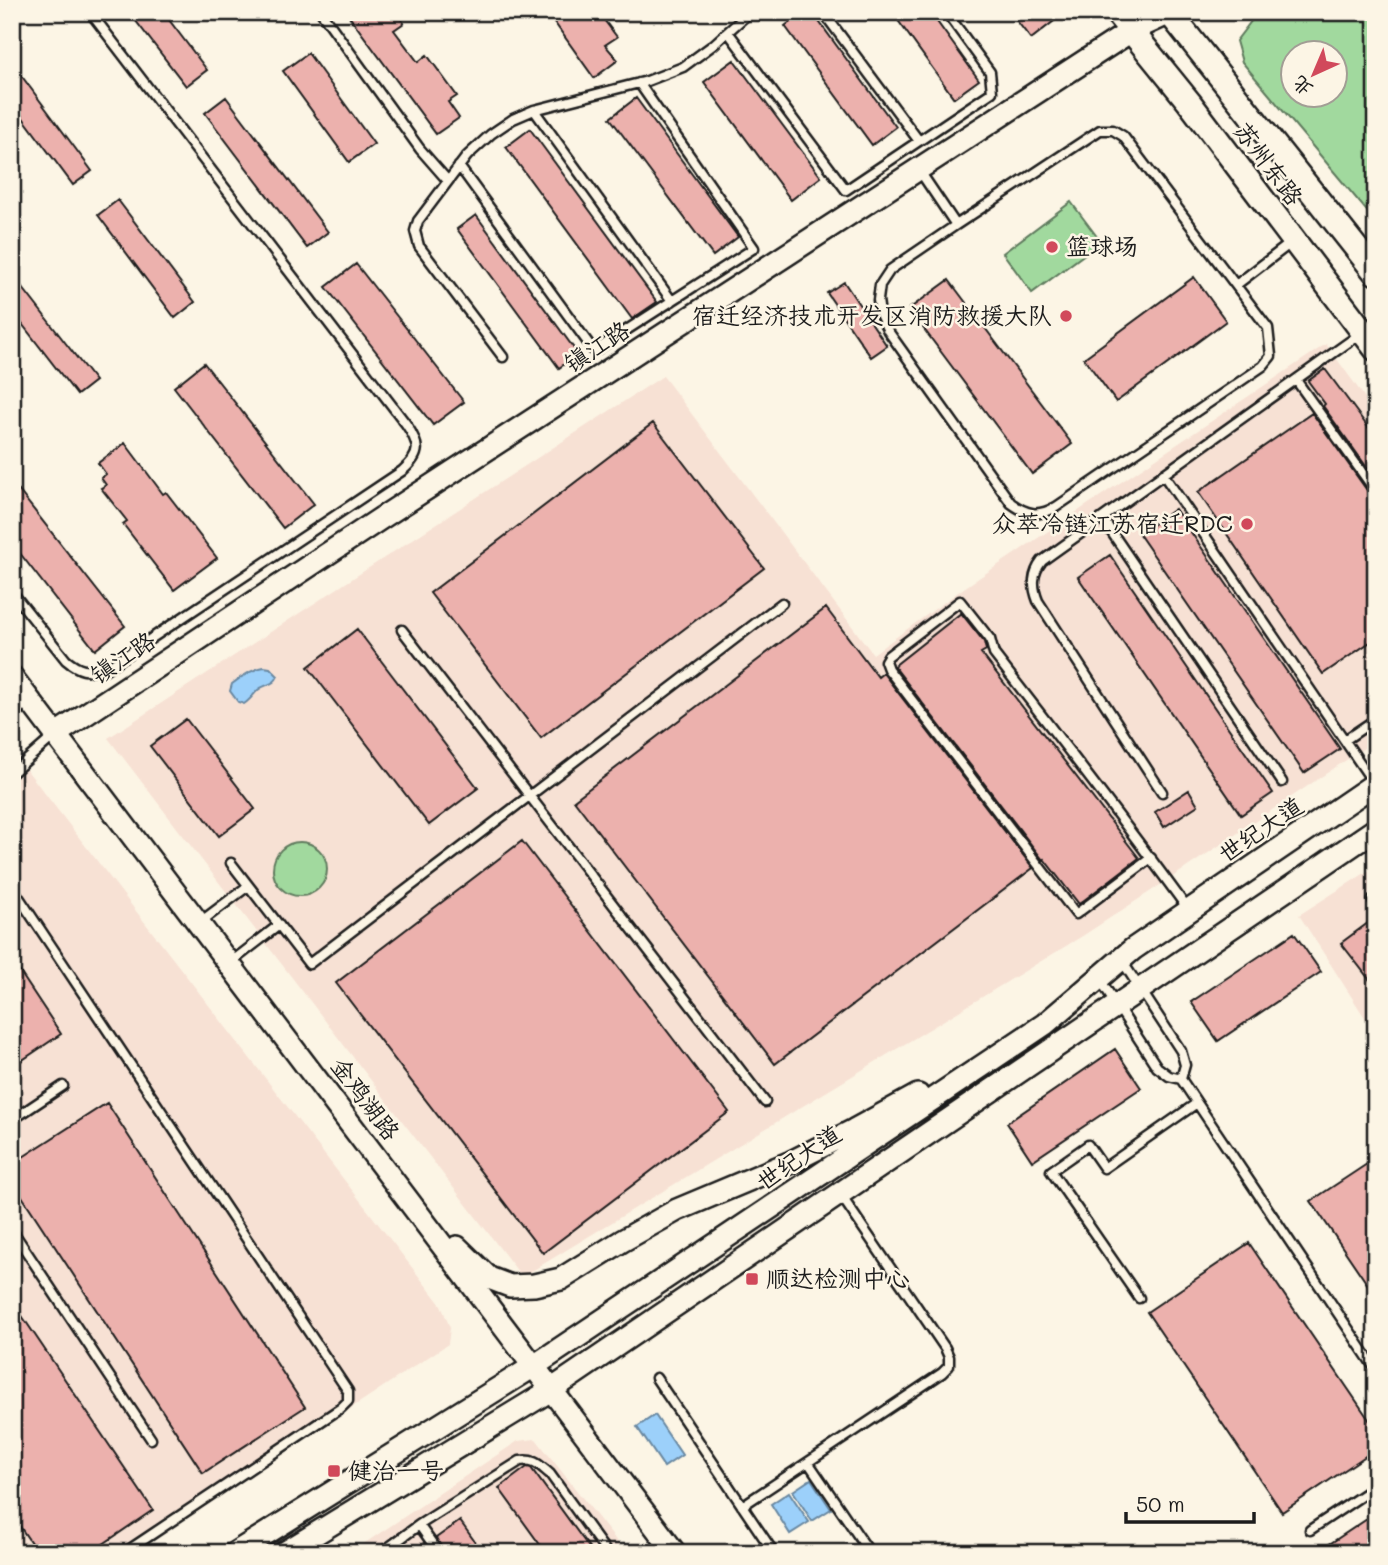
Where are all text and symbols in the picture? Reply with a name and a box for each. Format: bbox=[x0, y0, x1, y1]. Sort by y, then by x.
north arrow bbox=[1280, 38, 1350, 108]
text: 北 bbox=[1286, 71, 1317, 102]
street label: 苏州东路 bbox=[1228, 115, 1310, 211]
place label: 篮球场 bbox=[1066, 230, 1138, 261]
marker: 篮球场 bbox=[1044, 239, 1060, 255]
place label: 宿迁经济技术开发区消防救援大队 bbox=[692, 299, 1052, 330]
marker: 宿迁经济技术开发区消防救援大队 bbox=[1058, 308, 1074, 324]
street label: 镇江路 bbox=[558, 313, 635, 378]
place label: 众萃冷链江苏宿迁RDC bbox=[992, 507, 1233, 538]
marker: 众萃冷链江苏宿迁RDC bbox=[1239, 516, 1255, 532]
street label: 镇江路 bbox=[84, 624, 161, 690]
street label: 世纪大道 bbox=[1212, 789, 1309, 868]
street label: 金鸡湖路 bbox=[325, 1050, 407, 1146]
street label: 世纪大道 bbox=[750, 1117, 847, 1196]
place label: 顺达检测中心 bbox=[766, 1262, 910, 1293]
marker: 顺达检测中心 bbox=[744, 1271, 760, 1287]
place label: 健治一号 bbox=[348, 1454, 444, 1485]
marker: 健治一号 bbox=[326, 1463, 342, 1479]
scale bar bbox=[1126, 1481, 1253, 1525]
text: 50 m bbox=[1136, 1490, 1185, 1517]

